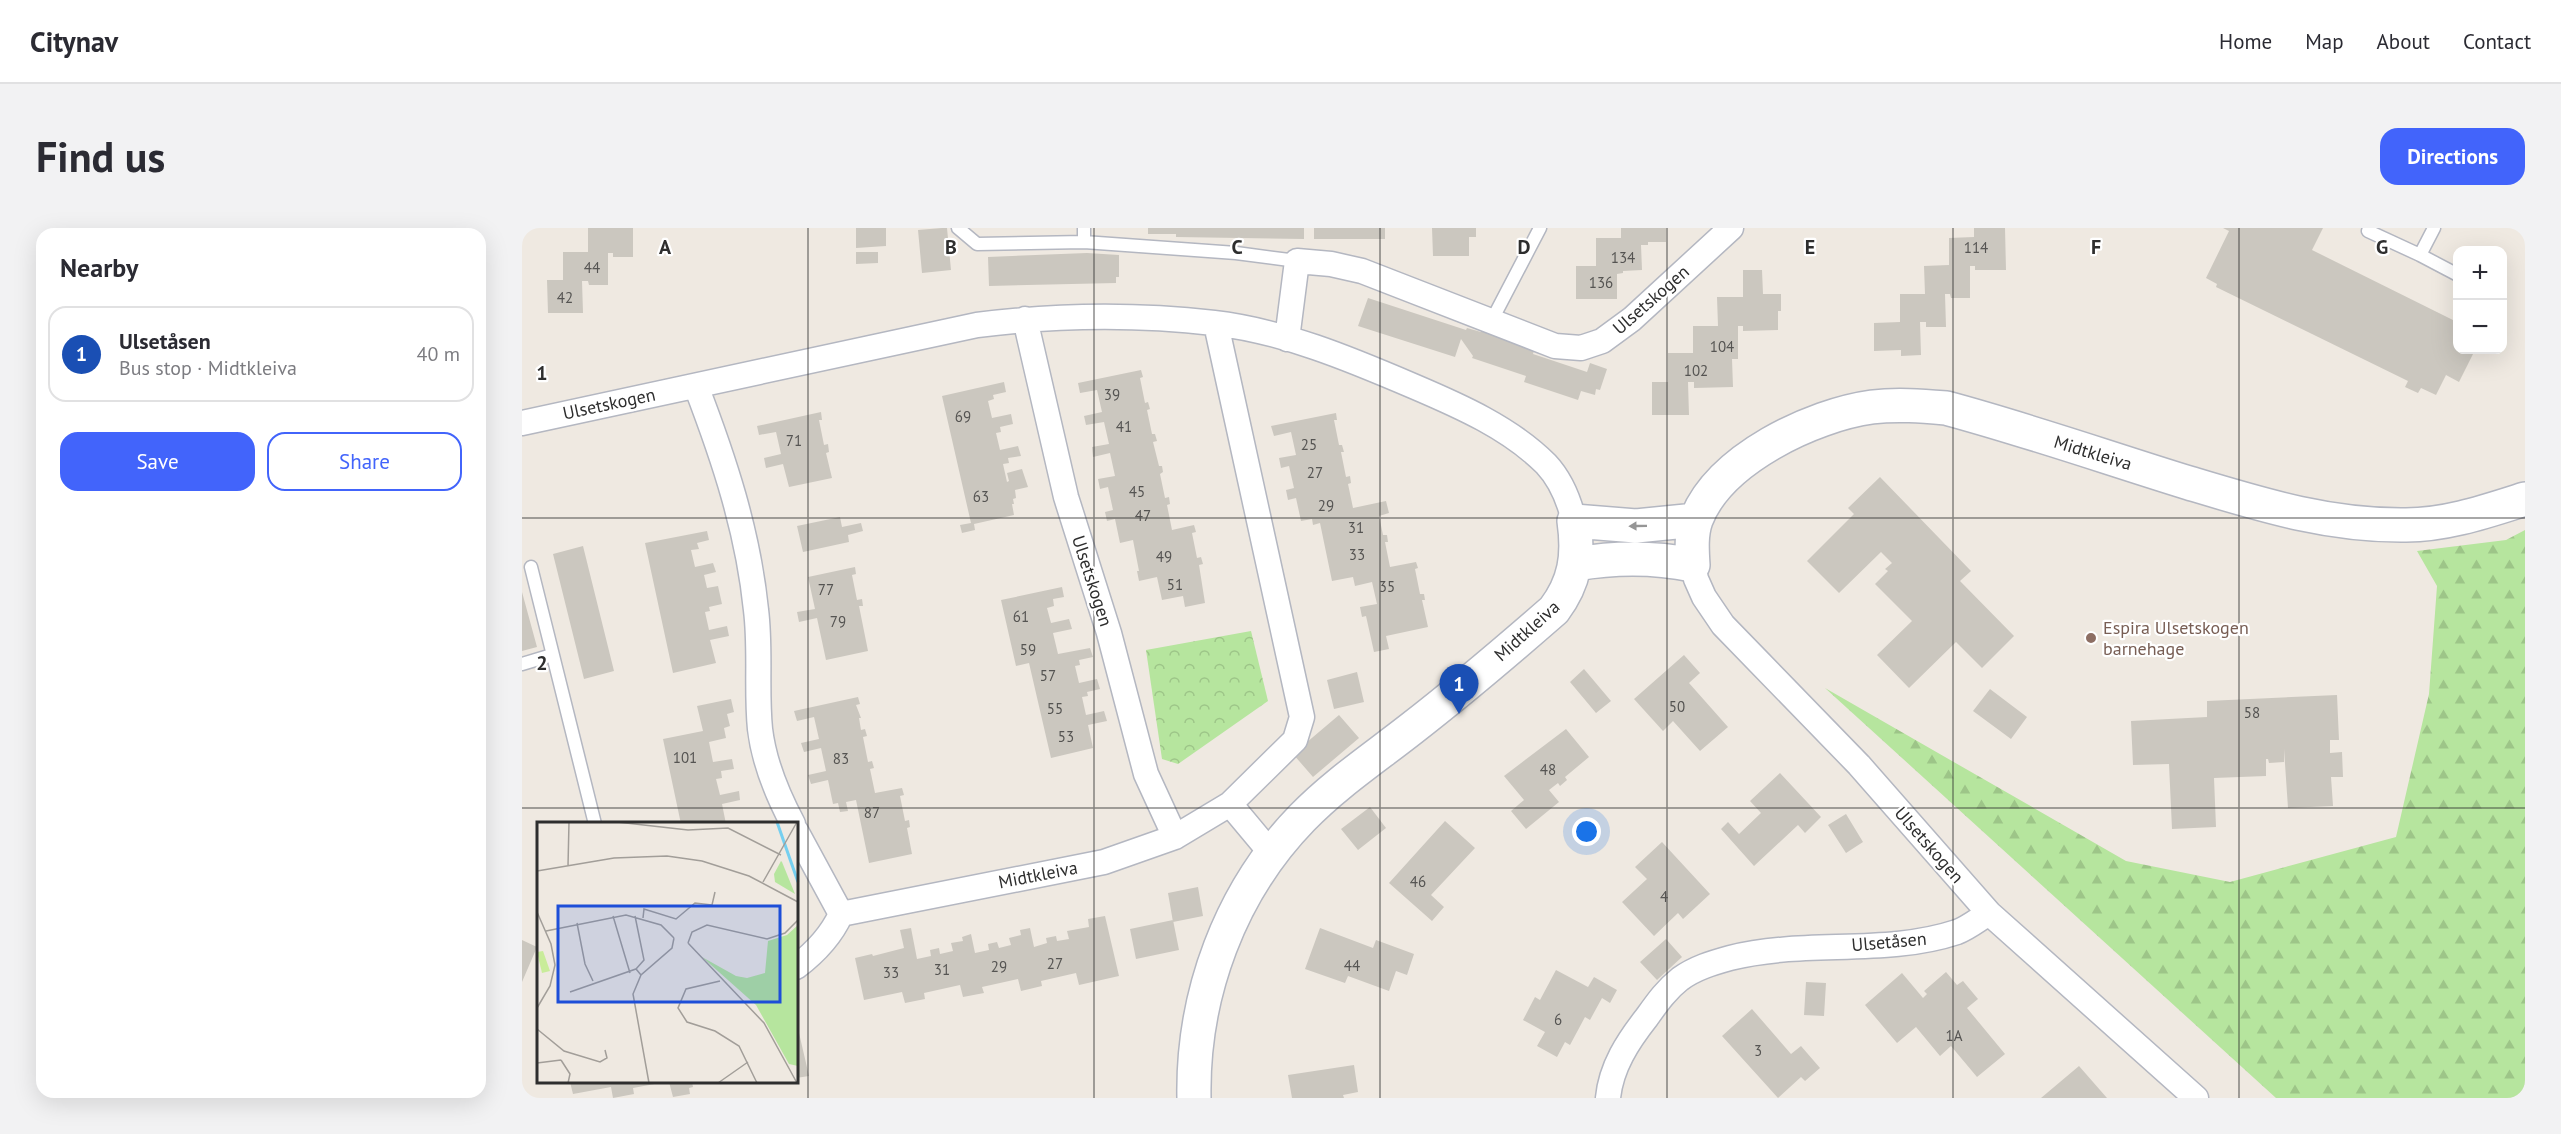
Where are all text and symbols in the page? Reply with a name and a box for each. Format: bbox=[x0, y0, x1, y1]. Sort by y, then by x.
text: Citynav bbox=[30, 23, 118, 60]
text: Home bbox=[2219, 28, 2272, 55]
text: Map bbox=[2305, 28, 2344, 55]
text: About bbox=[2377, 28, 2430, 55]
text: Contact bbox=[2463, 28, 2531, 55]
button: Directions bbox=[2380, 128, 2525, 185]
text: Find us bbox=[36, 129, 165, 184]
text: A bbox=[659, 234, 672, 260]
text: B bbox=[945, 234, 957, 260]
text: C bbox=[1231, 234, 1243, 260]
text: D bbox=[1518, 234, 1531, 260]
text: E bbox=[1805, 234, 1815, 260]
text: F bbox=[2091, 234, 2101, 260]
text: G bbox=[2376, 234, 2388, 260]
house number: 114 bbox=[1964, 238, 1988, 257]
map controls bbox=[2453, 246, 2507, 354]
button: + bbox=[2453, 246, 2507, 300]
house number: 134 bbox=[1611, 248, 1635, 267]
text: Nearby bbox=[60, 251, 138, 284]
house number: 44 bbox=[584, 258, 600, 277]
street label: Ulsetskogen bbox=[1608, 260, 1694, 339]
house number: 136 bbox=[1589, 273, 1613, 292]
house number: 42 bbox=[557, 288, 573, 307]
button: − bbox=[2453, 300, 2507, 354]
text: Ulsetåsen bbox=[119, 327, 211, 355]
house number: 104 bbox=[1710, 337, 1734, 356]
text: 1 bbox=[76, 341, 87, 367]
text: 40 m bbox=[417, 341, 460, 367]
text: Bus stop · Midtkleiva bbox=[119, 355, 297, 381]
text: 1 bbox=[536, 360, 548, 386]
house number: 102 bbox=[1684, 361, 1708, 380]
street label: Ulsetskogen bbox=[560, 382, 657, 425]
house number: 39 bbox=[1104, 385, 1120, 404]
house number: 69 bbox=[955, 407, 971, 426]
house number: 41 bbox=[1116, 417, 1132, 436]
street label: Midtkleiva bbox=[2051, 430, 2135, 475]
house number: 71 bbox=[786, 431, 802, 450]
button: Save bbox=[60, 432, 255, 491]
button: Share bbox=[267, 432, 462, 491]
house number: 25 bbox=[1301, 435, 1317, 454]
house number: 27 bbox=[1307, 463, 1323, 482]
house number: 45 bbox=[1129, 482, 1145, 501]
house number: 63 bbox=[973, 487, 989, 506]
house number: 29 bbox=[1318, 496, 1334, 515]
house number: 47 bbox=[1135, 506, 1151, 525]
house number: 31 bbox=[1348, 518, 1364, 537]
one-way arrow bbox=[1629, 521, 1648, 531]
street label: Ulsetskogen bbox=[1067, 533, 1118, 629]
house number: 33 bbox=[1349, 545, 1365, 564]
house number: 49 bbox=[1156, 547, 1172, 566]
house number: 51 bbox=[1167, 575, 1183, 594]
house number: 35 bbox=[1379, 577, 1395, 596]
house number: 77 bbox=[818, 580, 834, 599]
street label: Midtkleiva bbox=[1489, 595, 1564, 666]
house number: 61 bbox=[1013, 607, 1029, 626]
house number: 79 bbox=[830, 612, 846, 631]
place label: Espira Ulsetskogen barnehage bbox=[2103, 616, 2249, 660]
marker: Espira Ulsetskogen barnehage bbox=[2084, 631, 2098, 645]
house number: 59 bbox=[1020, 640, 1036, 659]
text: 2 bbox=[536, 650, 548, 676]
pin: 1 bbox=[1440, 664, 1478, 714]
house number: 57 bbox=[1040, 666, 1056, 685]
house number: 50 bbox=[1669, 697, 1685, 716]
house number: 55 bbox=[1047, 699, 1063, 718]
house number: 58 bbox=[2244, 703, 2260, 722]
house number: 53 bbox=[1058, 727, 1074, 746]
house number: 101 bbox=[673, 748, 697, 767]
house number: 83 bbox=[833, 749, 849, 768]
house number: 48 bbox=[1540, 760, 1556, 779]
street label: Ulsetskogen bbox=[1890, 802, 1969, 888]
house number: 87 bbox=[864, 803, 880, 822]
your location bbox=[1572, 817, 1601, 846]
inset map bbox=[537, 822, 798, 1083]
street label: Midtkleiva bbox=[996, 856, 1080, 893]
house number: 46 bbox=[1410, 872, 1426, 891]
house number: 4 bbox=[1660, 887, 1668, 906]
street label: Ulsetåsen bbox=[1850, 927, 1927, 956]
house number: 27 bbox=[1047, 954, 1063, 973]
house number: 44 bbox=[1344, 956, 1360, 975]
house number: 29 bbox=[991, 957, 1007, 976]
house number: 31 bbox=[934, 960, 950, 979]
house number: 33 bbox=[883, 963, 899, 982]
house number: 6 bbox=[1554, 1010, 1562, 1029]
house number: 1A bbox=[1946, 1026, 1963, 1045]
house number: 3 bbox=[1754, 1041, 1762, 1060]

